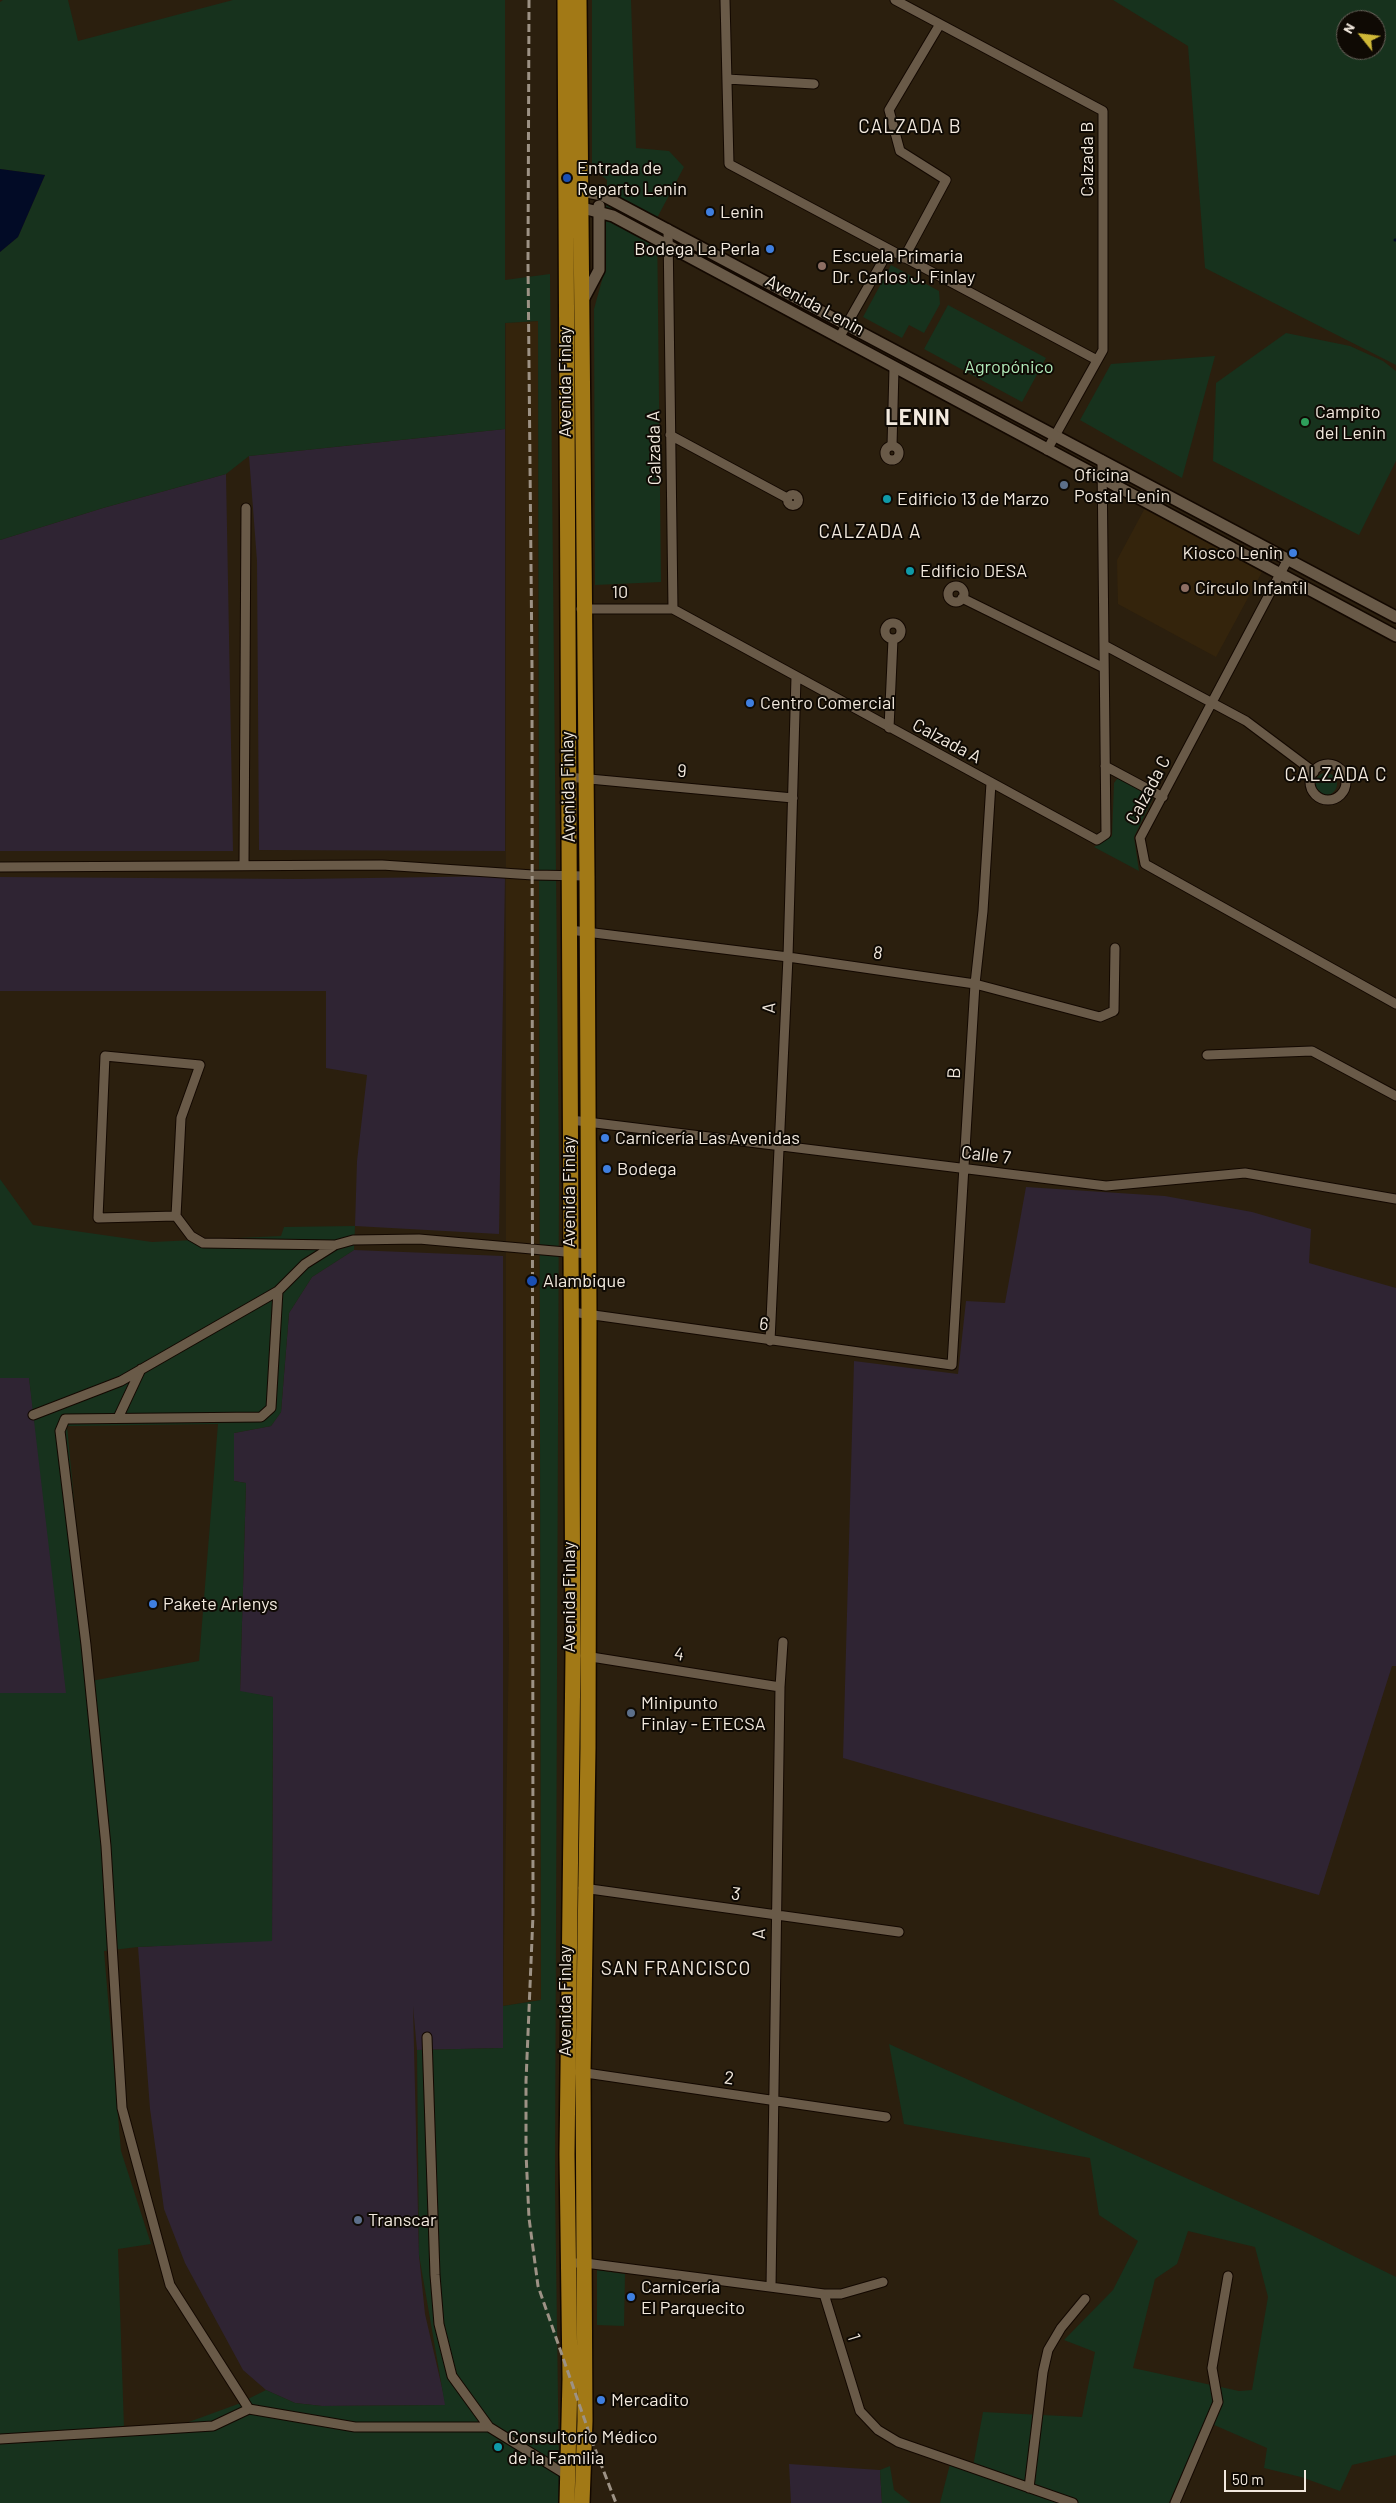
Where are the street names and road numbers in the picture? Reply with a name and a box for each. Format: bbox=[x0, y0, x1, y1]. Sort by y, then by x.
street label: Calzada B bbox=[1076, 121, 1098, 197]
street label: Avenida Lenin bbox=[762, 270, 868, 340]
street label: Avenida Finlay bbox=[554, 326, 576, 438]
street label: Calzada A bbox=[643, 410, 665, 486]
street label: 10 bbox=[612, 581, 628, 603]
street label: Calzada A bbox=[909, 714, 985, 768]
street label: Avenida Finlay bbox=[556, 731, 580, 843]
street label: Calzada C bbox=[1121, 752, 1175, 828]
street label: 9 bbox=[676, 760, 688, 782]
street label: 8 bbox=[872, 942, 884, 964]
street label: A bbox=[758, 1002, 780, 1014]
street label: B bbox=[943, 1067, 965, 1079]
street label: Avenida Finlay bbox=[558, 1136, 580, 1248]
street label: Calle 7 bbox=[960, 1141, 1012, 1169]
street label: 6 bbox=[758, 1313, 770, 1335]
street label: Avenida Finlay bbox=[558, 1541, 580, 1653]
street label: 4 bbox=[672, 1643, 686, 1665]
street label: 3 bbox=[730, 1883, 742, 1905]
street label: A bbox=[748, 1928, 770, 1940]
street label: Avenida Finlay bbox=[554, 1945, 576, 2057]
street label: 2 bbox=[723, 2067, 735, 2089]
street label: 1 bbox=[843, 2331, 865, 2343]

